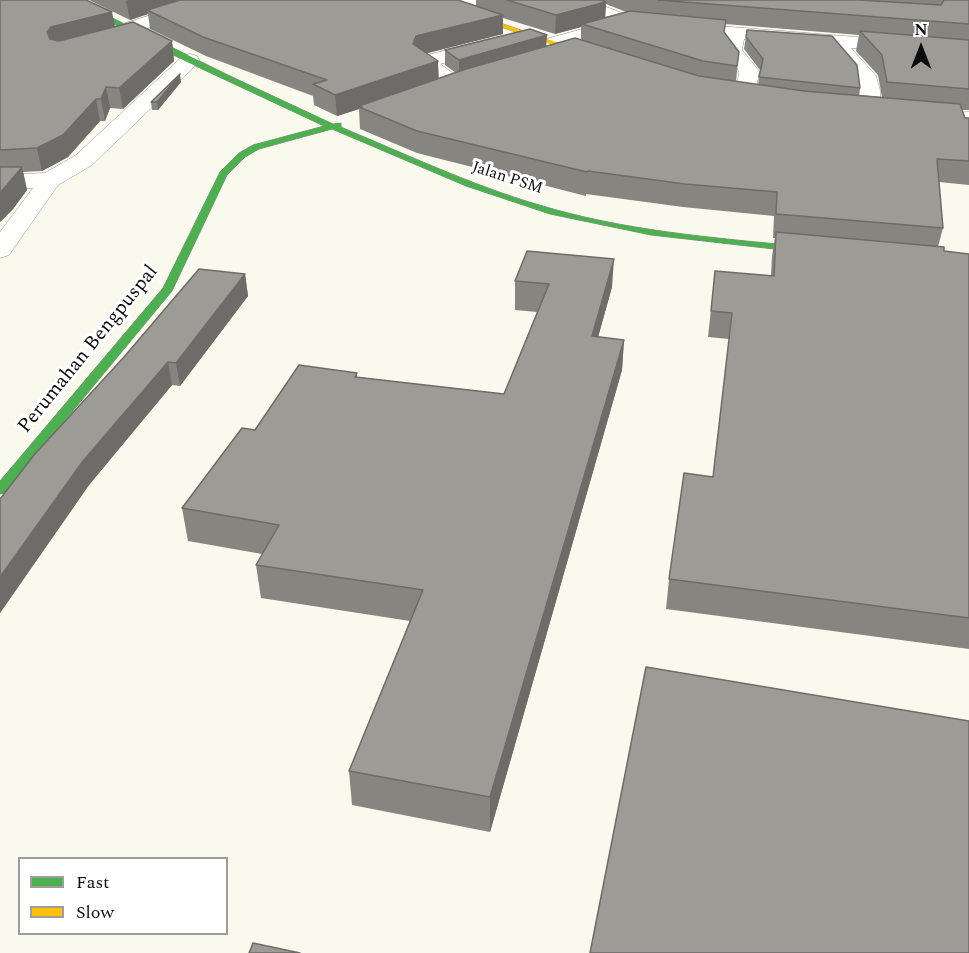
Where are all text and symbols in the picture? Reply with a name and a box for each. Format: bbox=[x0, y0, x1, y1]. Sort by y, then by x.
north arrow bbox=[891, 18, 951, 78]
text: N bbox=[914, 18, 928, 42]
street label: Jalan PSM bbox=[469, 159, 545, 199]
street label: Perumahan Bengpuspal bbox=[14, 261, 164, 439]
legend bbox=[18, 857, 228, 935]
text: Fast bbox=[76, 869, 109, 896]
text: Slow bbox=[76, 899, 114, 926]

